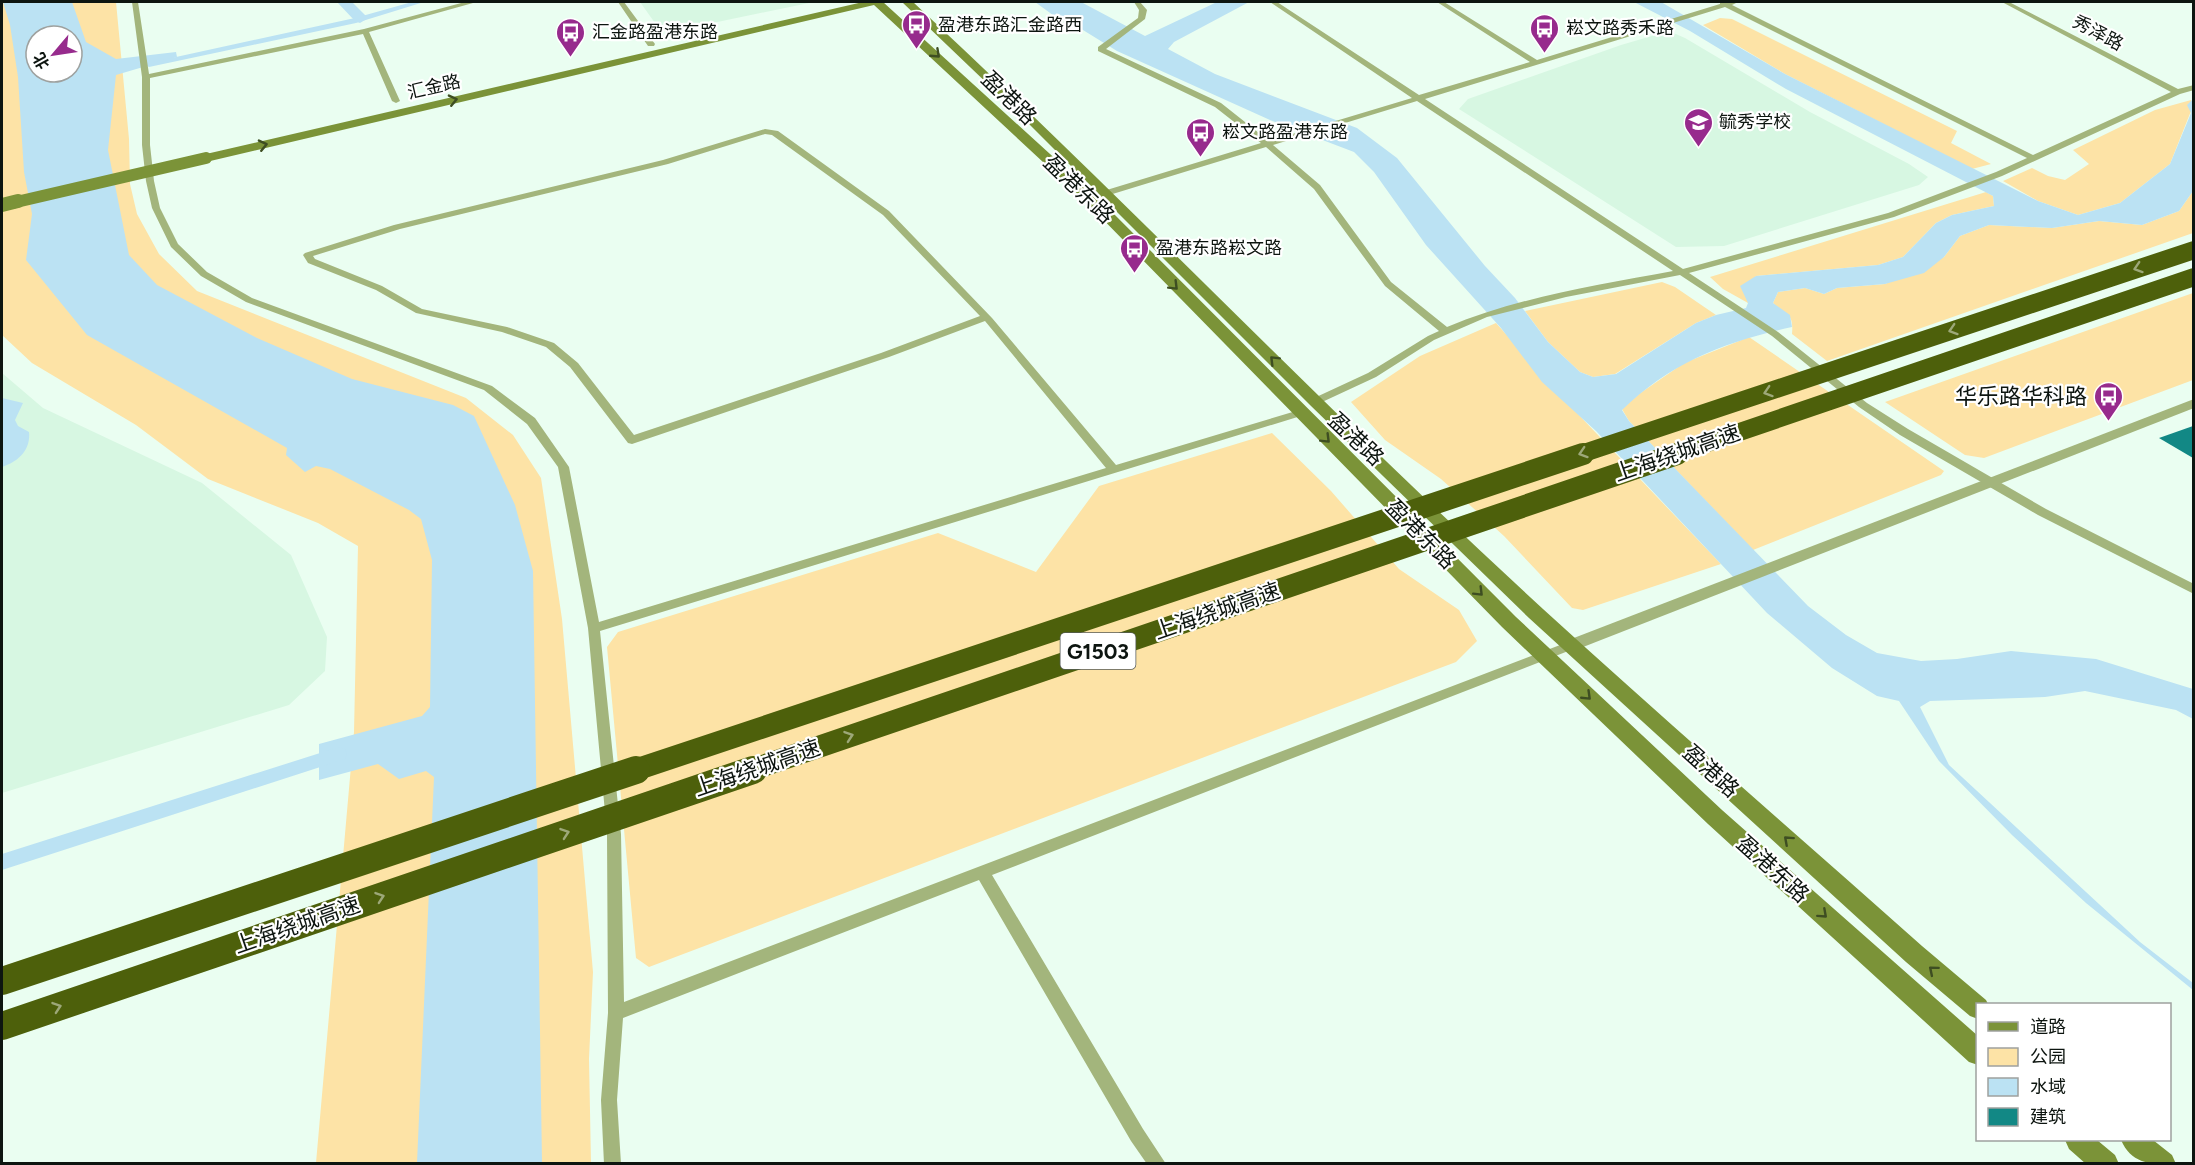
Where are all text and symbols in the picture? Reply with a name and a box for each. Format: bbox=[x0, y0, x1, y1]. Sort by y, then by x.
bus stop icon: 盈港东路汇金路西 bbox=[901, 9, 933, 51]
street label: 秀泽路 bbox=[2069, 11, 2127, 55]
bus stop icon: 崧文路秀禾路 bbox=[1529, 12, 1561, 54]
place label: 盈港东路汇金路西 bbox=[938, 14, 1082, 36]
bus stop icon: 汇金路盈港东路 bbox=[555, 16, 587, 58]
place label: 崧文路秀禾路 bbox=[1566, 17, 1674, 39]
place label: 汇金路盈港东路 bbox=[592, 21, 718, 43]
north arrow bbox=[24, 24, 84, 84]
one-way arrow bbox=[929, 47, 940, 58]
text: 北 bbox=[29, 49, 54, 73]
street label: 盈港路 bbox=[976, 65, 1042, 131]
street label: 汇金路 bbox=[405, 70, 463, 104]
one-way arrow bbox=[448, 95, 458, 108]
school or university icon: 毓秀学校 bbox=[1682, 106, 1714, 148]
place label: 毓秀学校 bbox=[1719, 111, 1791, 133]
bus stop icon: 崧文路盈港东路 bbox=[1185, 116, 1217, 158]
place label: 崧文路盈港东路 bbox=[1222, 121, 1348, 143]
one-way arrow bbox=[258, 140, 268, 153]
street label: 盈港东路 bbox=[1038, 149, 1120, 229]
bus stop icon: 盈港东路崧文路 bbox=[1119, 232, 1151, 274]
place label: 盈港东路崧文路 bbox=[1156, 237, 1282, 259]
one-way arrow bbox=[2133, 261, 2144, 274]
one-way arrow bbox=[1167, 279, 1178, 289]
one-way arrow bbox=[1948, 323, 1959, 335]
one-way arrow bbox=[1271, 356, 1282, 367]
bus stop icon: 华乐路华科路 bbox=[2092, 380, 2124, 422]
place label: 华乐路华科路 bbox=[1955, 383, 2087, 410]
one-way arrow bbox=[1763, 384, 1774, 397]
street label: 盈港路 bbox=[1323, 407, 1389, 471]
street label: 上海绕城高速 bbox=[1610, 419, 1744, 487]
one-way arrow bbox=[1320, 432, 1330, 443]
one-way arrow bbox=[1578, 446, 1589, 459]
street label: 盈港东路 bbox=[1380, 493, 1462, 575]
street label: 上海绕城高速 bbox=[1150, 577, 1284, 645]
one-way arrow bbox=[1471, 584, 1482, 595]
road number: G1503 bbox=[1060, 633, 1136, 669]
one-way arrow bbox=[1580, 688, 1591, 699]
one-way arrow bbox=[843, 731, 854, 744]
street label: 上海绕城高速 bbox=[690, 734, 824, 802]
street label: 盈港路 bbox=[1677, 739, 1745, 803]
one-way arrow bbox=[559, 828, 570, 841]
street label: 盈港东路 bbox=[1731, 830, 1815, 908]
one-way arrow bbox=[1784, 836, 1795, 847]
street label: 上海绕城高速 bbox=[230, 891, 364, 959]
one-way arrow bbox=[375, 891, 385, 904]
one-way arrow bbox=[1816, 907, 1826, 918]
one-way arrow bbox=[1929, 967, 1940, 978]
one-way arrow bbox=[51, 1002, 62, 1015]
legend bbox=[1976, 1003, 2171, 1141]
text: 道路 bbox=[2030, 1016, 2066, 1038]
text: 公园 bbox=[2030, 1046, 2066, 1068]
text: 水域 bbox=[2030, 1076, 2066, 1098]
text: 建筑 bbox=[2030, 1106, 2066, 1128]

